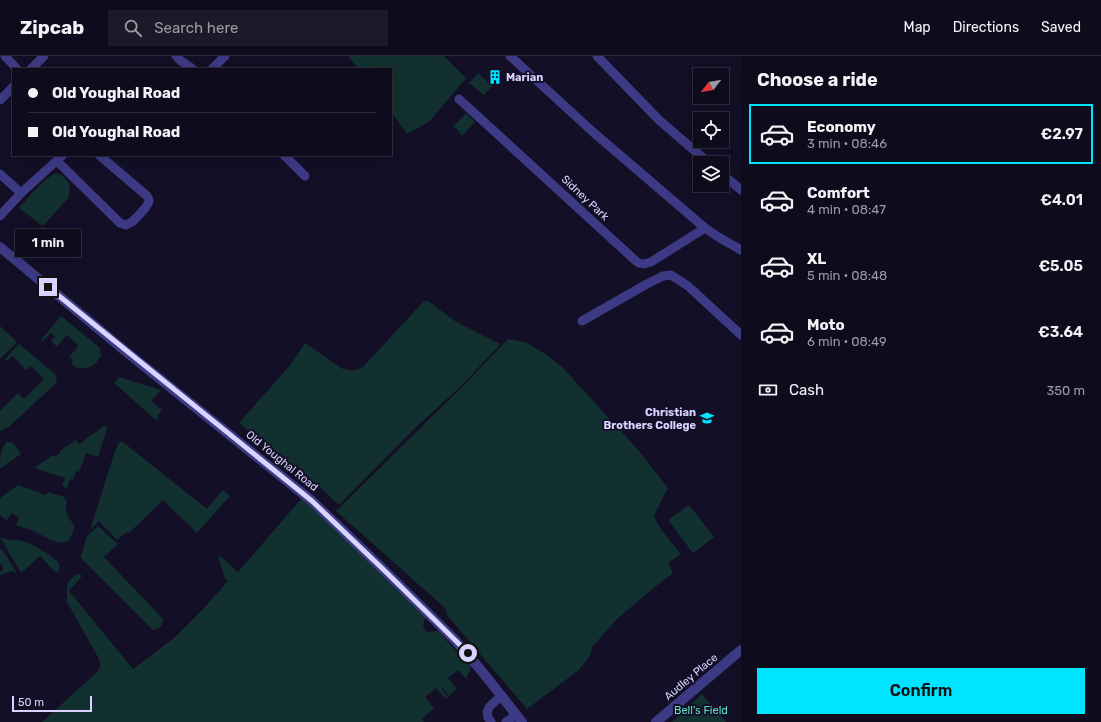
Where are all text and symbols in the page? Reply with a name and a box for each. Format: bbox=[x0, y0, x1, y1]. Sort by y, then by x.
search box bbox=[108, 10, 388, 46]
text: Zipcab bbox=[20, 16, 84, 39]
icon: search bbox=[122, 17, 144, 39]
text: Search here bbox=[154, 19, 238, 37]
text: Map bbox=[904, 19, 931, 36]
text: Directions bbox=[953, 19, 1019, 36]
text: Saved bbox=[1041, 19, 1081, 36]
north arrow bbox=[693, 68, 729, 104]
map controls bbox=[693, 68, 729, 192]
building icon: Marian bbox=[487, 69, 503, 85]
text: Choose a ride bbox=[757, 69, 878, 91]
place label: Marian bbox=[506, 71, 543, 84]
text: Old Youghal Road bbox=[52, 84, 180, 102]
button: locate bbox=[693, 112, 729, 148]
icon: car bbox=[759, 116, 795, 152]
text: Economy bbox=[807, 118, 876, 136]
text: Old Youghal Road bbox=[52, 123, 180, 141]
text: €2.97 bbox=[1041, 125, 1083, 143]
text: 3 min · 08:46 bbox=[807, 136, 887, 151]
button: layers bbox=[693, 156, 729, 192]
street label: Sidney Park bbox=[559, 173, 612, 223]
icon: car bbox=[759, 182, 795, 218]
text: Comfort bbox=[807, 184, 870, 202]
text: €4.01 bbox=[1040, 191, 1083, 209]
text: 4 min · 08:47 bbox=[807, 202, 886, 217]
callout: 1 min bbox=[15, 229, 81, 257]
text: 1 min bbox=[32, 235, 64, 250]
icon: car bbox=[759, 248, 795, 284]
text: XL bbox=[807, 250, 826, 268]
text: €5.05 bbox=[1038, 257, 1083, 275]
text: 5 min · 08:48 bbox=[807, 268, 887, 283]
route end bbox=[39, 278, 57, 296]
icon: car bbox=[759, 314, 795, 350]
text: Moto bbox=[807, 316, 845, 334]
text: €3.64 bbox=[1038, 323, 1083, 341]
text: 6 min · 08:49 bbox=[807, 334, 887, 349]
icon: cash bbox=[757, 379, 779, 401]
text: Cash bbox=[789, 381, 824, 399]
text: 350 m bbox=[1046, 383, 1085, 398]
place label: Christian Brothers College bbox=[604, 406, 696, 432]
school or university icon: Christian Brothers College bbox=[699, 410, 715, 426]
street label: Old Youghal Road bbox=[243, 428, 321, 494]
route start bbox=[459, 644, 477, 662]
street label: Audley Place bbox=[662, 651, 720, 703]
button: Confirm bbox=[757, 668, 1085, 714]
scale bar bbox=[12, 694, 92, 713]
text: 50 m bbox=[18, 696, 44, 709]
park label: Bell's Field bbox=[674, 704, 728, 717]

